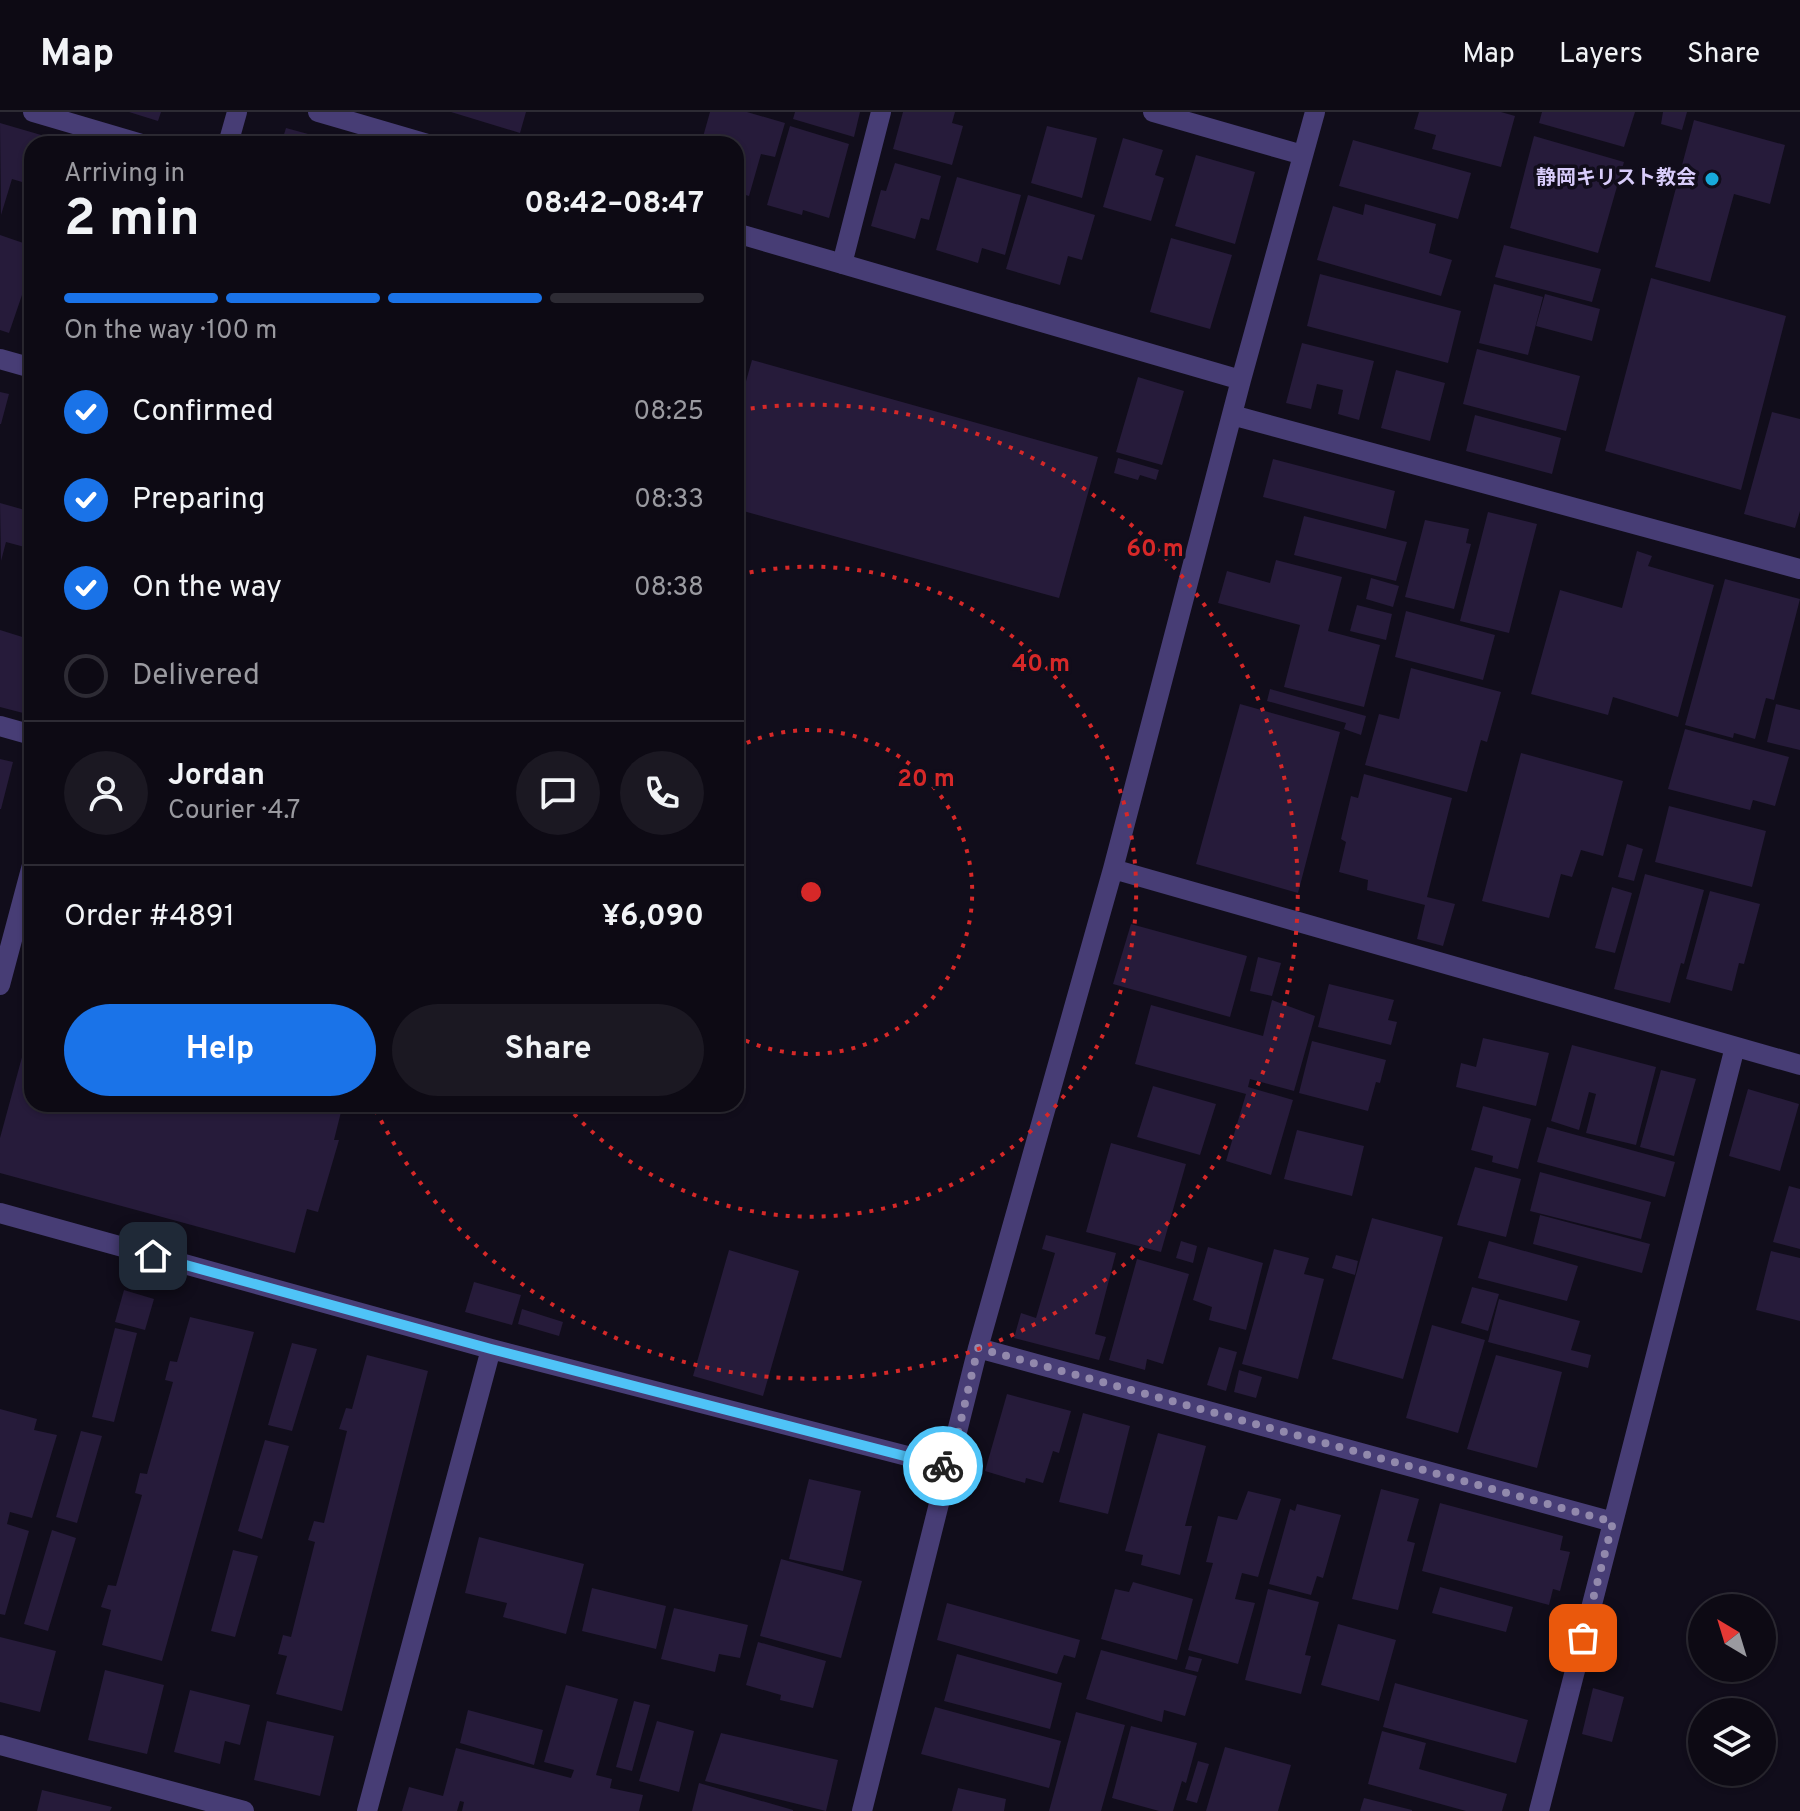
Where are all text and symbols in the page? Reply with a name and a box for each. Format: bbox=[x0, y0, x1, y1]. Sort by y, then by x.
text: Map bbox=[40, 31, 114, 80]
text: Map bbox=[1462, 37, 1515, 73]
text: Layers bbox=[1559, 37, 1643, 73]
text: Share bbox=[1687, 37, 1760, 73]
text: Arriving in bbox=[64, 158, 185, 191]
place label: 静岡キリスト教会 bbox=[1536, 166, 1696, 192]
marker: 静岡キリスト教会 bbox=[1703, 170, 1721, 188]
text: 08:42–08:47 bbox=[524, 186, 704, 223]
text: 2 min bbox=[64, 188, 200, 254]
text: On the way · 100 m bbox=[64, 315, 277, 348]
icon: check bbox=[64, 390, 108, 434]
text: Confirmed bbox=[132, 394, 274, 431]
text: 08:25 bbox=[634, 396, 704, 429]
icon: check bbox=[64, 478, 108, 522]
text: Preparing bbox=[132, 482, 265, 519]
text: 08:33 bbox=[634, 484, 704, 517]
text: 60 m bbox=[1126, 535, 1184, 565]
icon: check bbox=[64, 566, 108, 610]
text: On the way bbox=[132, 570, 282, 607]
text: 08:38 bbox=[634, 572, 704, 605]
text: 40 m bbox=[1012, 650, 1070, 680]
text: Delivered bbox=[132, 658, 260, 695]
button: person bbox=[64, 751, 148, 835]
button: chat bbox=[516, 751, 600, 835]
button: phone bbox=[620, 751, 704, 835]
text: Jordan bbox=[168, 758, 265, 795]
text: 20 m bbox=[897, 765, 955, 795]
text: Courier · 4.7 bbox=[168, 795, 300, 828]
centre of rings bbox=[797, 878, 825, 906]
text: Order #4891 bbox=[64, 899, 235, 936]
text: ¥6,090 bbox=[602, 899, 704, 936]
button: Help bbox=[64, 1004, 376, 1096]
button: Share bbox=[392, 1004, 704, 1096]
pin bbox=[119, 1222, 187, 1290]
icon: home bbox=[131, 1234, 175, 1278]
courier bbox=[903, 1426, 983, 1506]
icon: bike bbox=[921, 1444, 965, 1488]
north arrow bbox=[1688, 1594, 1776, 1682]
map controls bbox=[1688, 1594, 1776, 1786]
pin bbox=[1549, 1604, 1617, 1672]
icon: bag bbox=[1561, 1616, 1605, 1660]
button: layers bbox=[1688, 1698, 1776, 1786]

